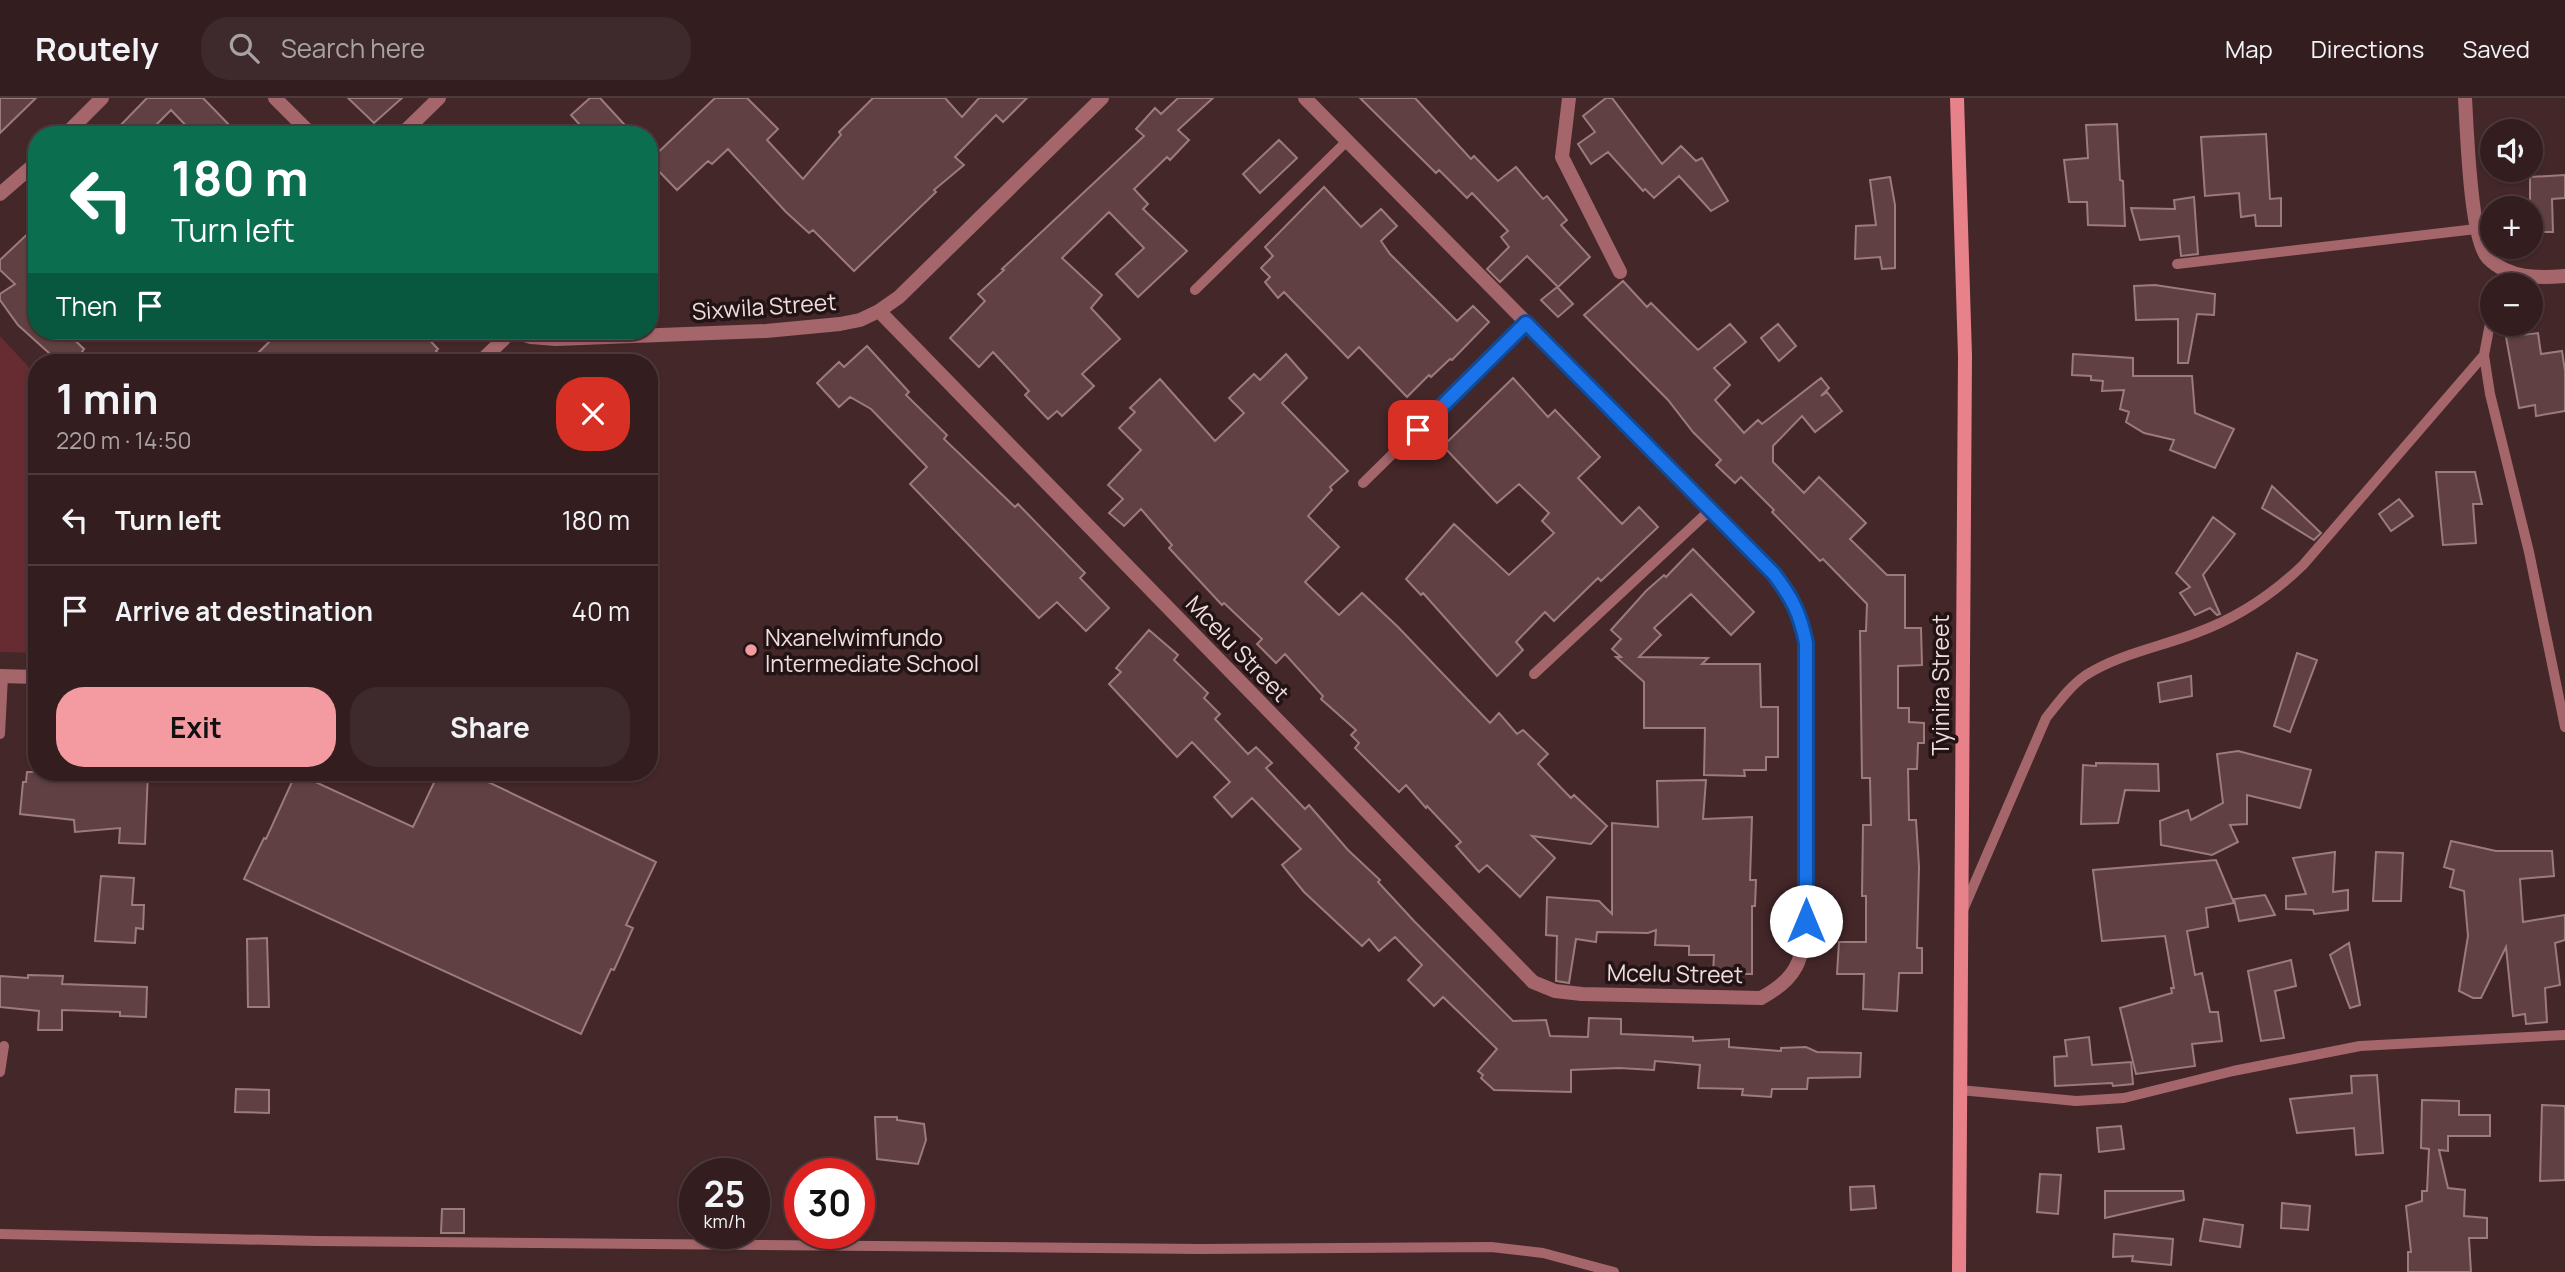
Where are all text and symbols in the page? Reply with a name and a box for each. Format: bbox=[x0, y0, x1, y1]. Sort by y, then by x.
search box bbox=[201, 17, 691, 80]
text: Routely bbox=[35, 26, 159, 71]
icon: search bbox=[225, 29, 263, 67]
text: Search here bbox=[281, 30, 425, 66]
text: Map bbox=[2225, 32, 2273, 65]
text: Directions bbox=[2311, 32, 2424, 65]
text: Saved bbox=[2462, 32, 2530, 65]
map controls bbox=[2480, 119, 2543, 336]
button: sound bbox=[2480, 119, 2543, 182]
text: 180 m bbox=[171, 144, 309, 211]
icon: left bbox=[56, 154, 147, 245]
button: + bbox=[2480, 196, 2543, 259]
text: Turn left bbox=[171, 208, 295, 252]
button: − bbox=[2480, 273, 2543, 336]
street label: Sixwila Street bbox=[691, 285, 837, 327]
icon: arrive bbox=[131, 287, 169, 325]
text: Then bbox=[56, 288, 117, 324]
text: 1 min bbox=[56, 369, 159, 427]
button: close bbox=[556, 377, 630, 451]
pin bbox=[1388, 400, 1448, 460]
icon: arrive bbox=[1399, 411, 1437, 449]
text: 220 m · 14:50 bbox=[56, 424, 191, 456]
icon: left bbox=[56, 501, 94, 539]
text: Turn left bbox=[115, 502, 222, 538]
text: 180 m bbox=[562, 502, 630, 538]
street label: Mcelu Street bbox=[1179, 588, 1297, 708]
icon: arrive bbox=[56, 592, 94, 630]
text: Arrive at destination bbox=[115, 593, 373, 629]
text: 40 m bbox=[572, 593, 630, 629]
street label: Tyinira Street bbox=[1924, 614, 1956, 756]
place label: Nxanelwimfundo Intermediate School bbox=[765, 621, 979, 679]
marker: Nxanelwimfundo Intermediate School bbox=[743, 642, 759, 658]
button: Exit bbox=[56, 687, 336, 767]
button: Share bbox=[350, 687, 630, 767]
position arrow bbox=[1769, 884, 1843, 958]
street label: Mcelu Street bbox=[1607, 956, 1743, 990]
speed limit sign: 30 bbox=[784, 1158, 875, 1249]
text: 25 bbox=[704, 1170, 745, 1218]
text: km/h bbox=[704, 1209, 745, 1233]

